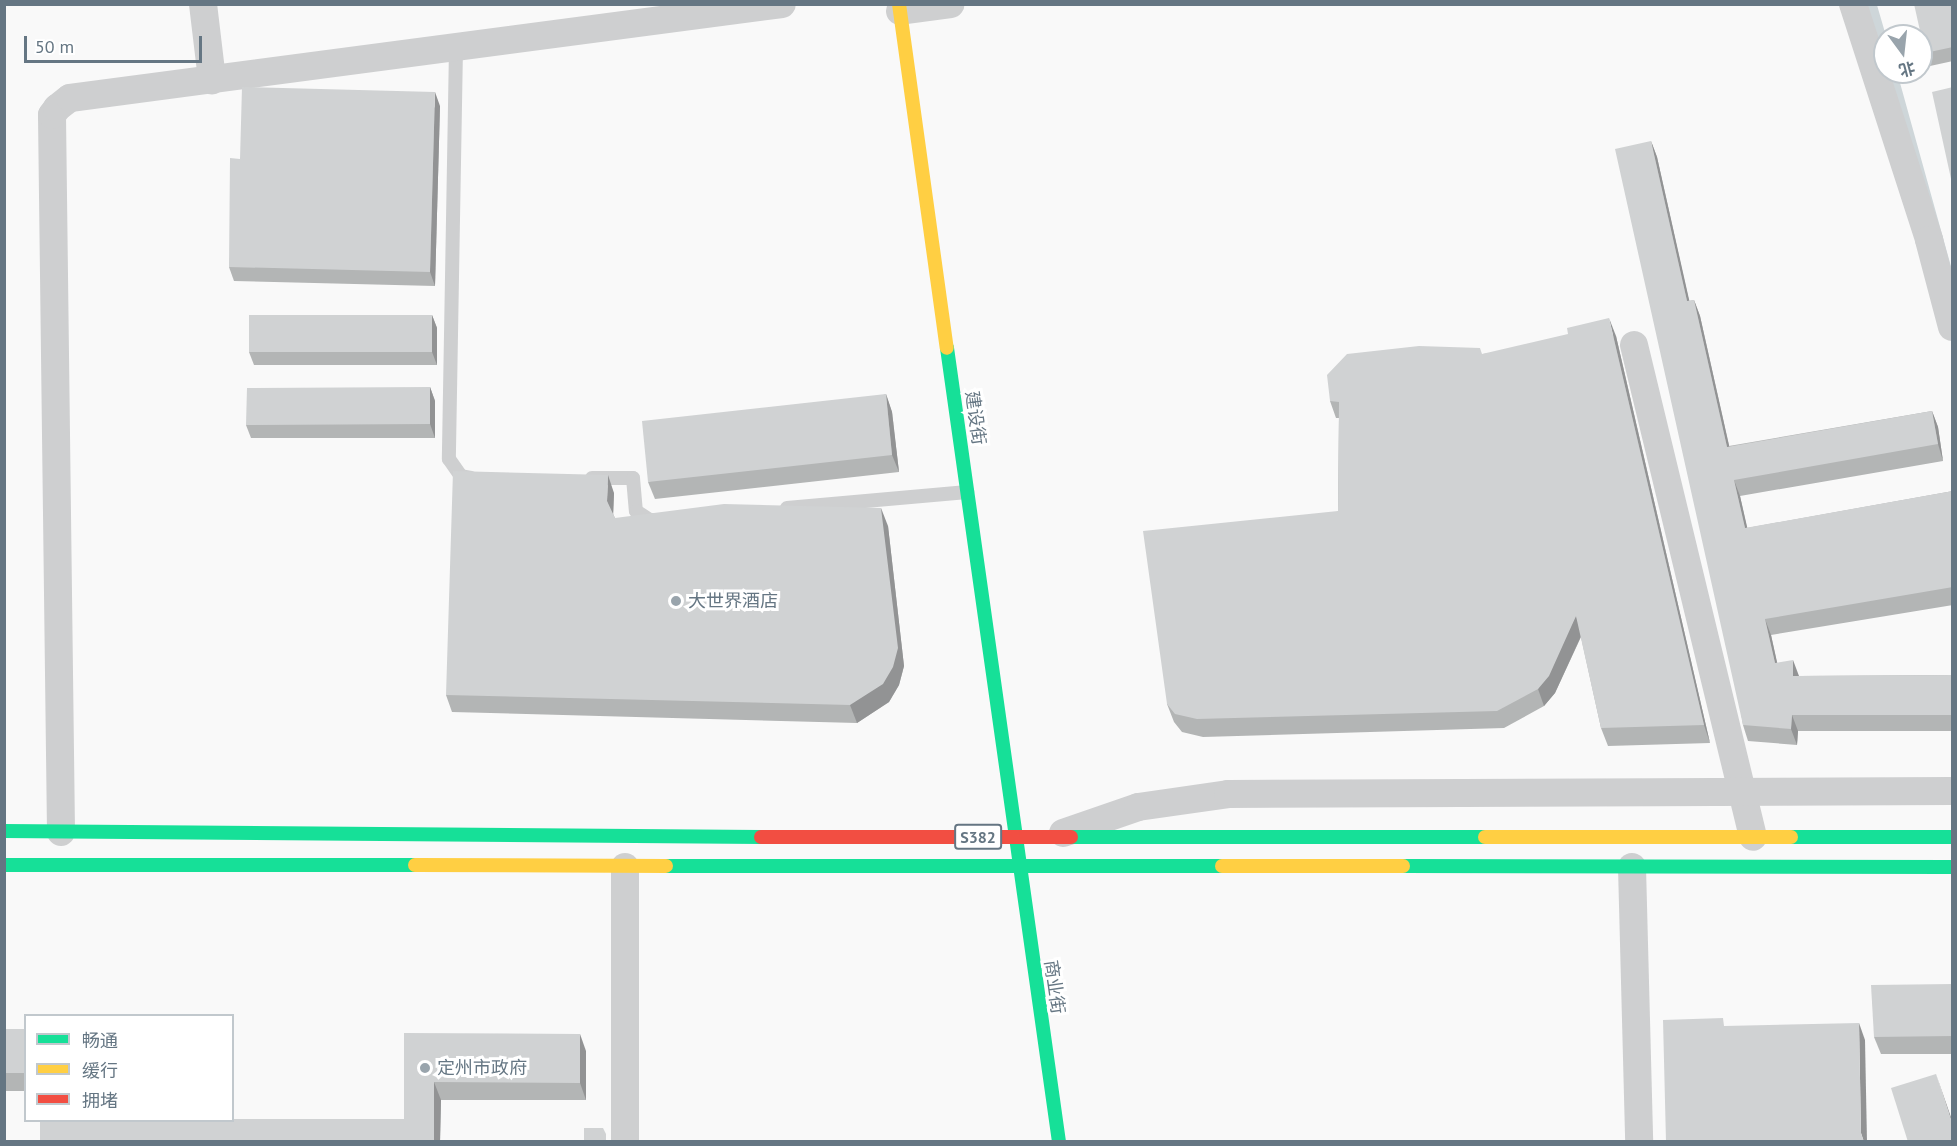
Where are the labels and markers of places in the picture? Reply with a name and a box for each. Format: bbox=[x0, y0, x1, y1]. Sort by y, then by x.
place label: 大世界酒店 bbox=[688, 590, 778, 612]
marker: 大世界酒店 bbox=[669, 594, 683, 608]
place label: 定州市政府 bbox=[437, 1057, 527, 1079]
marker: 定州市政府 bbox=[418, 1061, 432, 1075]

